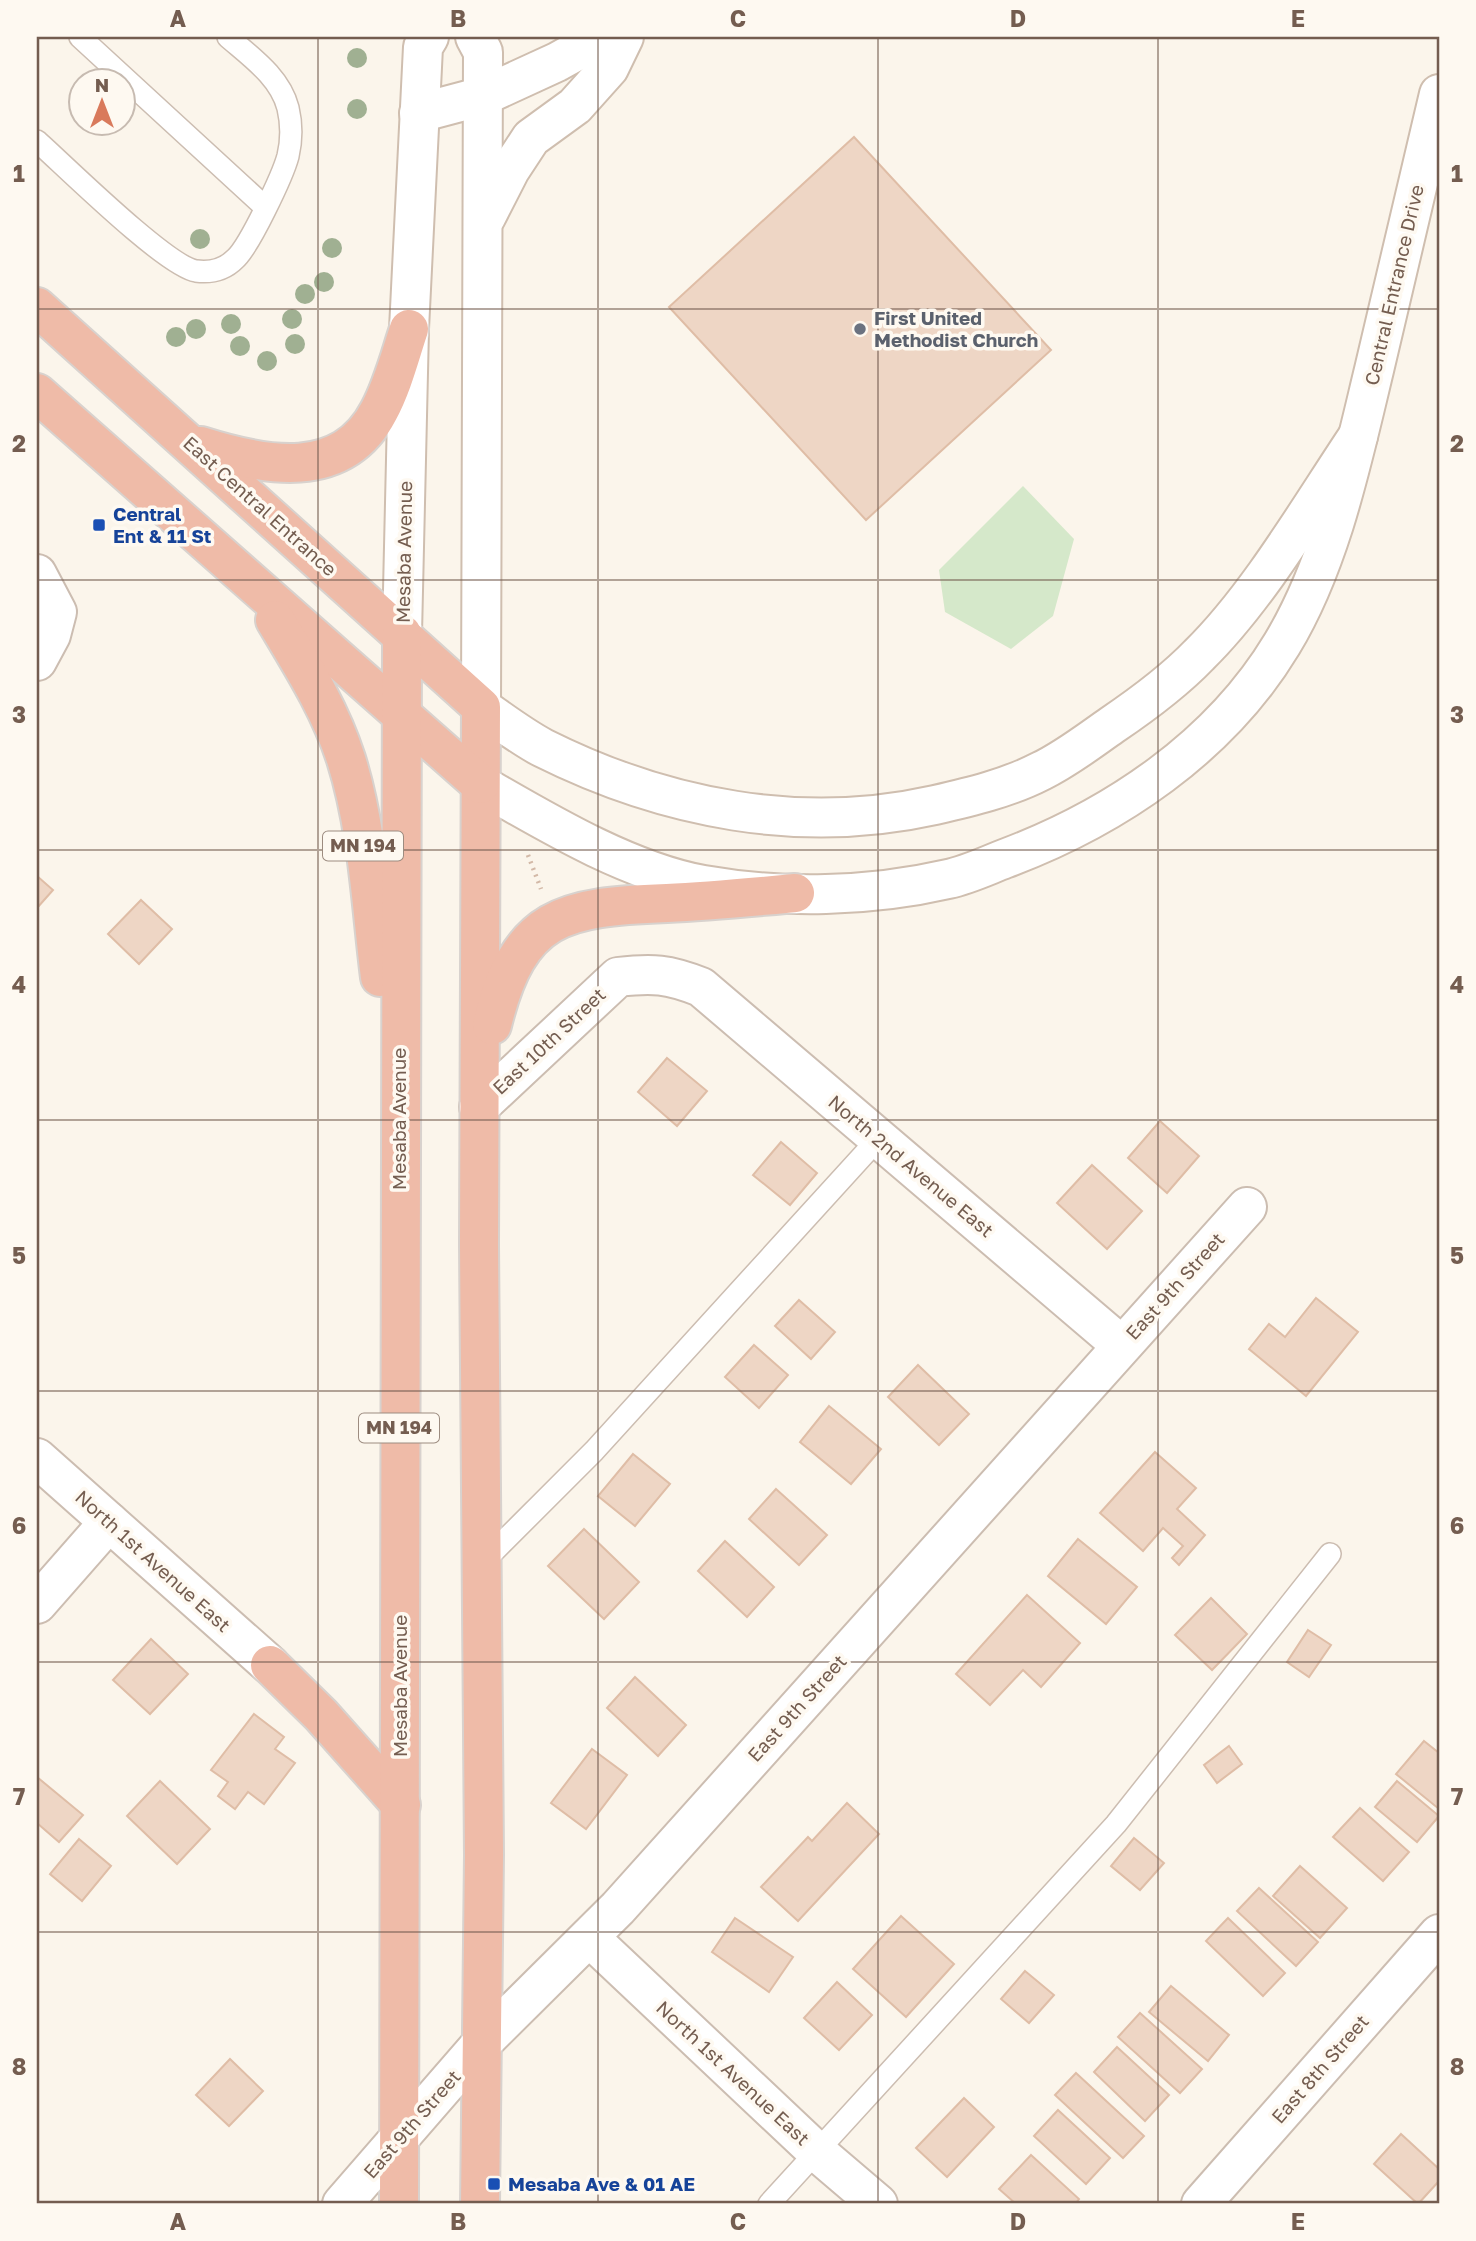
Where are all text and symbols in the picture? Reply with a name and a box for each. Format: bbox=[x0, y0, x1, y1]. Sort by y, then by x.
text: A bbox=[170, 4, 187, 32]
text: B bbox=[450, 4, 466, 32]
text: C bbox=[730, 4, 746, 32]
text: D bbox=[1010, 4, 1026, 32]
text: E bbox=[1291, 4, 1305, 32]
north arrow bbox=[66, 66, 136, 136]
text: N bbox=[95, 73, 109, 96]
text: 1 bbox=[13, 159, 25, 187]
text: 1 bbox=[1451, 159, 1463, 187]
street label: Central Entrance Drive bbox=[1359, 182, 1428, 388]
place label: First United Methodist Church bbox=[874, 306, 1038, 351]
marker: First United Methodist Church bbox=[852, 321, 868, 337]
text: 2 bbox=[12, 429, 26, 457]
text: 2 bbox=[1450, 429, 1464, 457]
street label: East Central Entrance bbox=[179, 431, 342, 580]
street label: Mesaba Avenue bbox=[391, 481, 416, 623]
place label: Central Ent & 11 St bbox=[113, 502, 212, 547]
marker: Central Ent & 11 St bbox=[91, 517, 107, 533]
text: 3 bbox=[12, 700, 26, 728]
text: 3 bbox=[1450, 700, 1464, 728]
road number: MN 194 bbox=[323, 832, 403, 860]
text: 4 bbox=[12, 970, 26, 998]
text: 4 bbox=[1450, 970, 1464, 998]
street label: East 10th Street bbox=[487, 982, 610, 1099]
street label: Mesaba Avenue bbox=[387, 1048, 410, 1190]
street label: North 2nd Avenue East bbox=[824, 1090, 999, 1241]
street label: East 9th Street bbox=[1120, 1227, 1229, 1344]
text: 5 bbox=[12, 1241, 26, 1269]
text: 5 bbox=[1450, 1241, 1464, 1269]
road number: MN 194 bbox=[359, 1414, 439, 1442]
street label: North 1st Avenue East bbox=[71, 1485, 236, 1636]
text: 6 bbox=[12, 1511, 26, 1539]
text: 6 bbox=[1450, 1511, 1464, 1539]
street label: Mesaba Avenue bbox=[388, 1615, 411, 1757]
street label: East 9th Street bbox=[742, 1649, 851, 1766]
text: 7 bbox=[13, 1782, 25, 1810]
text: 7 bbox=[1451, 1782, 1463, 1810]
street label: North 1st Avenue East bbox=[652, 1996, 815, 2150]
street label: East 8th Street bbox=[1266, 2010, 1373, 2128]
text: 8 bbox=[12, 2052, 26, 2080]
text: 8 bbox=[1450, 2052, 1464, 2080]
street label: East 9th Street bbox=[358, 2065, 465, 2183]
place label: Mesaba Ave & 01 AE bbox=[508, 2172, 695, 2195]
marker: Mesaba Ave & 01 AE bbox=[486, 2176, 502, 2192]
text: A bbox=[170, 2207, 187, 2235]
text: B bbox=[450, 2207, 466, 2235]
text: C bbox=[730, 2207, 746, 2235]
text: D bbox=[1010, 2207, 1026, 2235]
text: E bbox=[1291, 2207, 1305, 2235]

